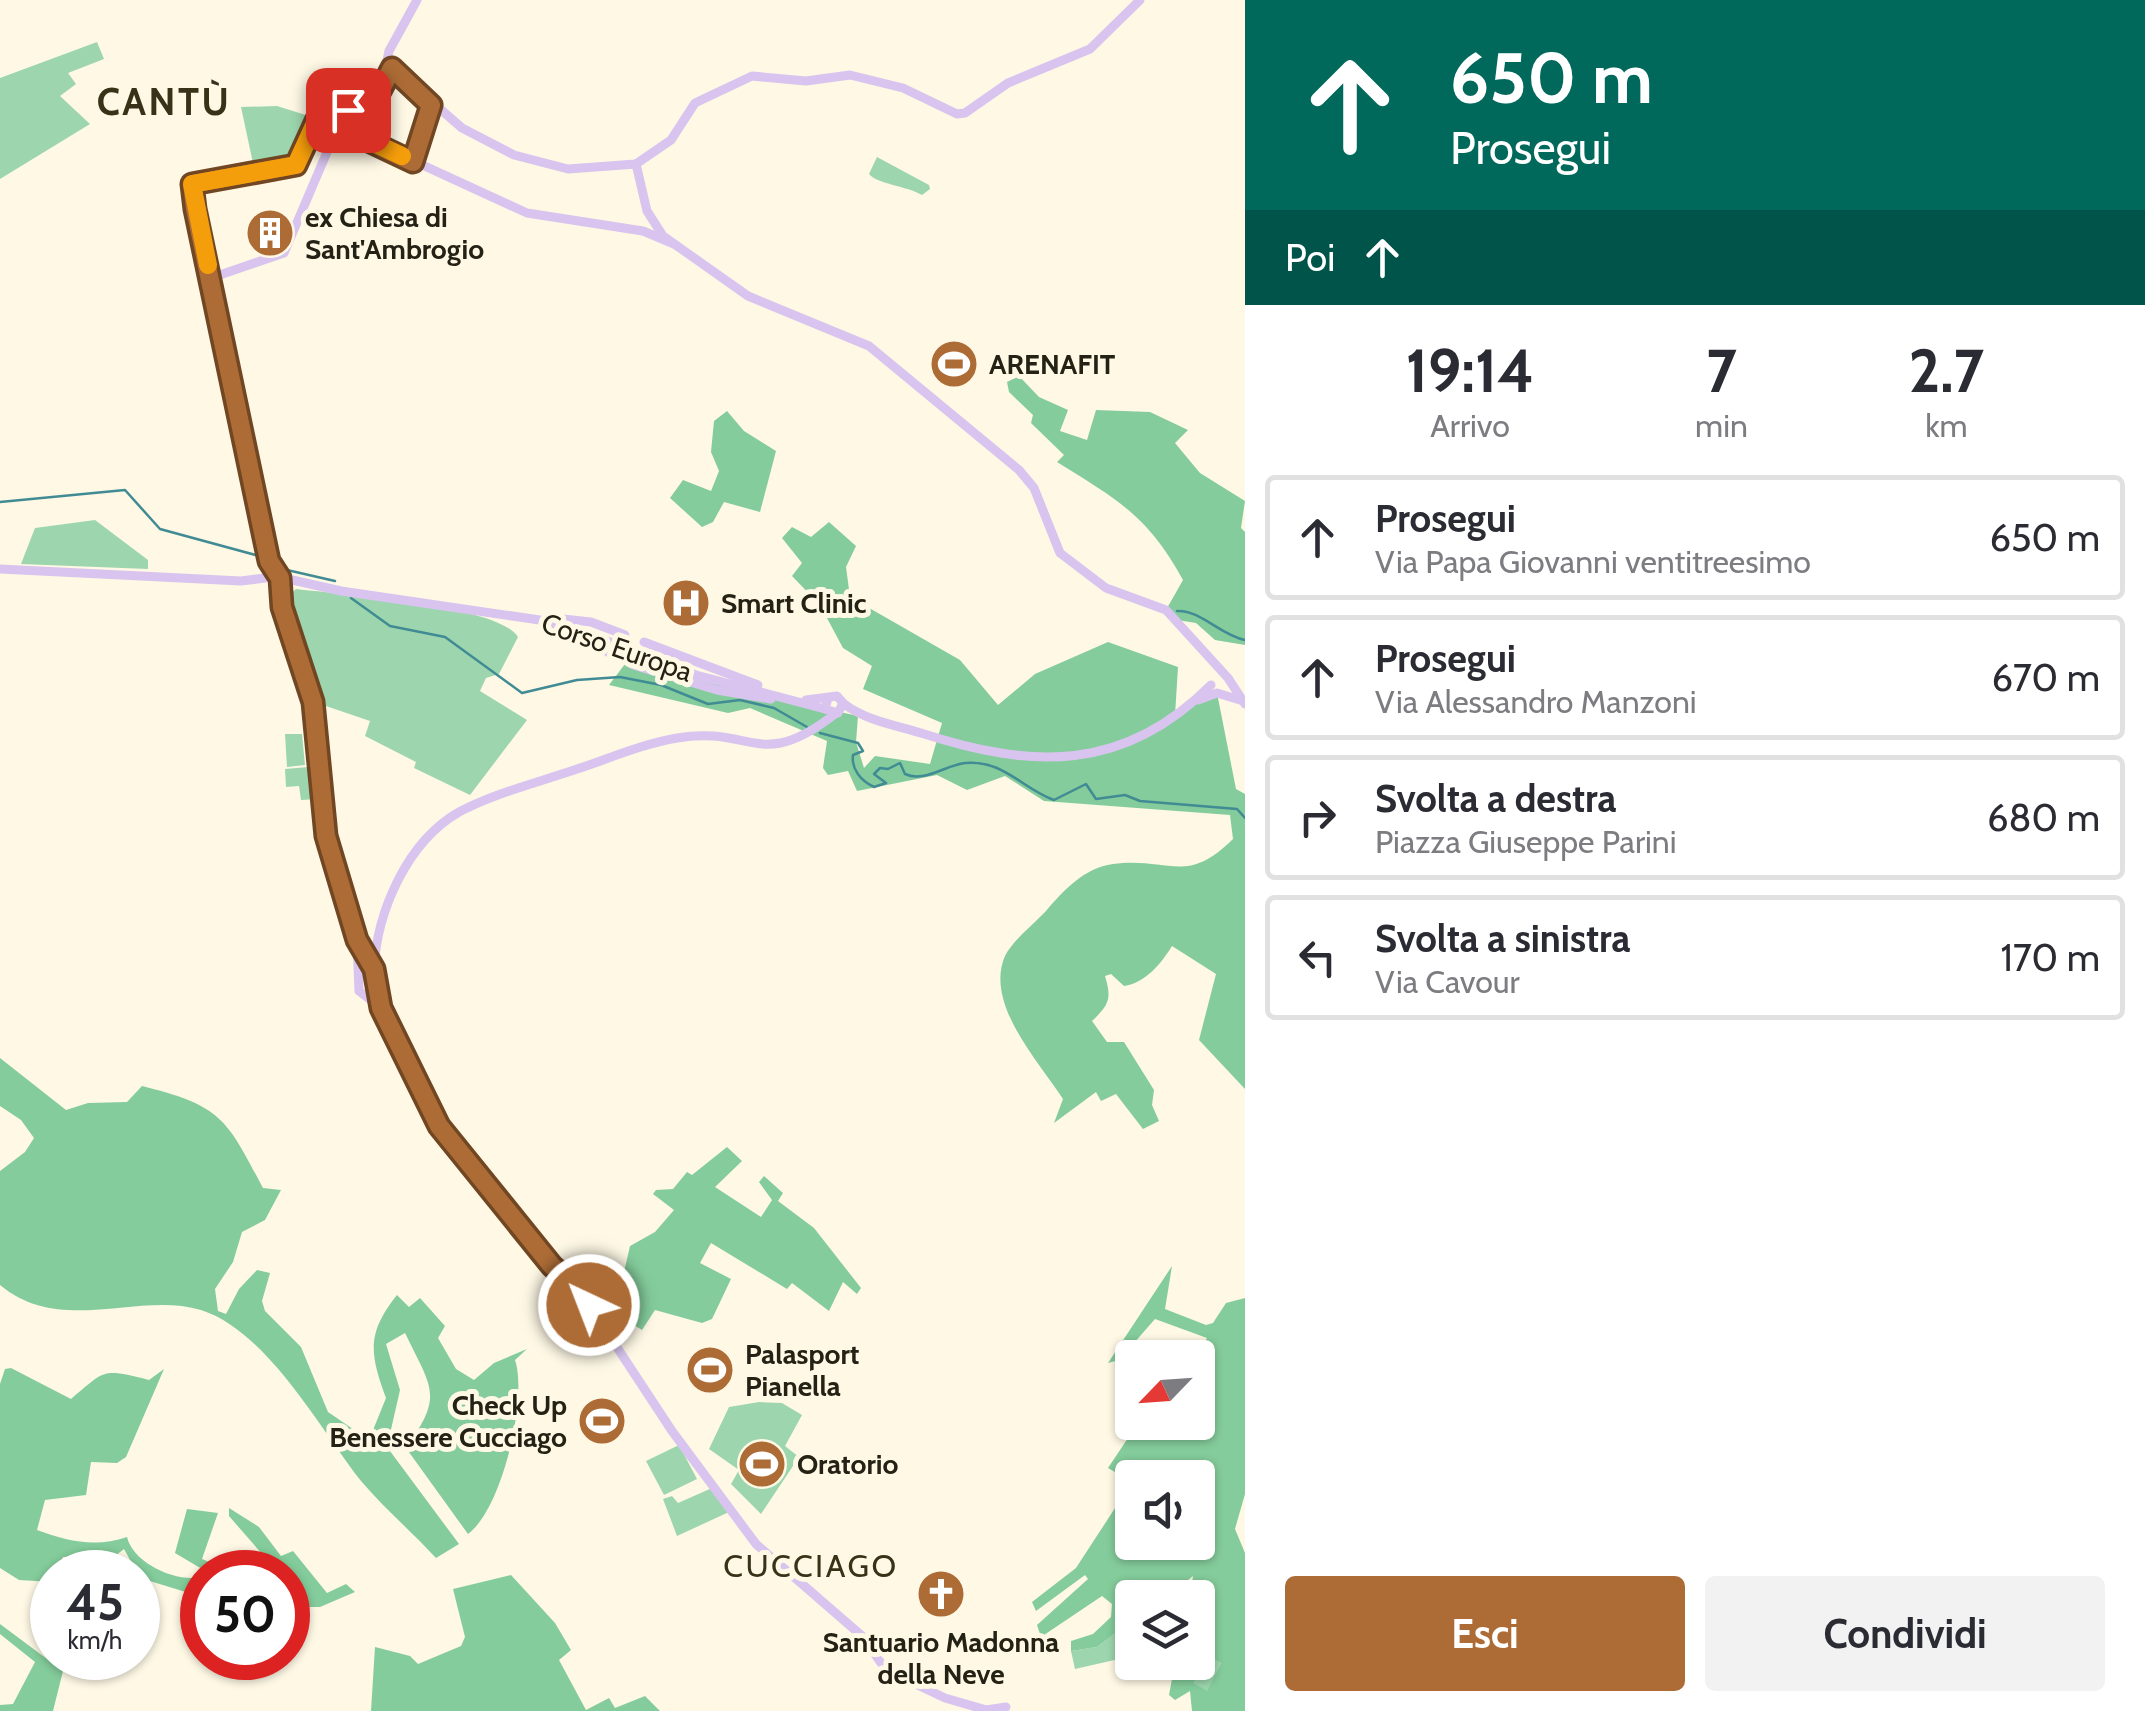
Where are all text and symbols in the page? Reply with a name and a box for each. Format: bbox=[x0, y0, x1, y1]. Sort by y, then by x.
text: 650 m bbox=[1450, 35, 1653, 121]
icon: ahead bbox=[1285, 40, 1415, 170]
pin bbox=[306, 68, 391, 153]
district label: CANTÙ bbox=[97, 78, 231, 125]
icon: arrive bbox=[321, 83, 376, 138]
text: Prosegui bbox=[1450, 121, 1611, 175]
place label: ex Chiesa di Sant'Ambrogio bbox=[305, 200, 484, 266]
building icon: ex Chiesa di Sant'Ambrogio bbox=[244, 207, 296, 259]
icon: ahead bbox=[1355, 230, 1410, 285]
text: Poi bbox=[1285, 234, 1335, 281]
text: 19:14 bbox=[1406, 334, 1534, 407]
text: 7 bbox=[1706, 334, 1737, 407]
text: 2.7 bbox=[1909, 334, 1984, 407]
sports icon: ARENAFIT bbox=[928, 338, 980, 390]
place label: ARENAFIT bbox=[989, 347, 1116, 381]
text: Arrivo bbox=[1430, 406, 1510, 445]
text: min bbox=[1695, 406, 1748, 445]
text: km bbox=[1925, 406, 1968, 445]
text: Prosegui bbox=[1375, 495, 1516, 542]
icon: ahead bbox=[1290, 510, 1345, 565]
text: 650 m bbox=[1989, 514, 2100, 561]
text: Via Papa Giovanni ventitreesimo bbox=[1375, 542, 1811, 581]
hospital icon: Smart Clinic bbox=[660, 577, 712, 629]
place label: Smart Clinic bbox=[721, 586, 867, 620]
street label: Corso Europa bbox=[537, 605, 697, 689]
text: Prosegui bbox=[1375, 635, 1516, 682]
icon: ahead bbox=[1290, 650, 1345, 705]
text: 670 m bbox=[1992, 654, 2100, 701]
text: Via Alessandro Manzoni bbox=[1375, 682, 1697, 721]
text: Svolta a destra bbox=[1375, 775, 1616, 822]
icon: right bbox=[1290, 790, 1345, 845]
text: 680 m bbox=[1987, 794, 2100, 841]
text: Piazza Giuseppe Parini bbox=[1375, 822, 1676, 861]
text: Svolta a sinistra bbox=[1375, 915, 1630, 962]
icon: left bbox=[1290, 930, 1345, 985]
text: 170 m bbox=[2000, 934, 2100, 981]
text: Via Cavour bbox=[1375, 962, 1520, 1001]
position arrow bbox=[537, 1253, 641, 1357]
place label: Palasport Pianella bbox=[745, 1337, 859, 1403]
north arrow bbox=[1115, 1340, 1215, 1440]
map controls bbox=[1115, 1340, 1215, 1680]
sports icon: Palasport Pianella bbox=[684, 1344, 736, 1396]
place label: Check Up Benessere Cucciago bbox=[329, 1388, 567, 1454]
sports icon: Check Up Benessere Cucciago bbox=[576, 1395, 628, 1447]
sports icon: Oratorio bbox=[736, 1438, 788, 1490]
place label: Oratorio bbox=[797, 1447, 898, 1481]
button: sound bbox=[1115, 1460, 1215, 1560]
district label: CUCCIAGO bbox=[723, 1546, 899, 1585]
speed limit sign: 50 bbox=[180, 1550, 310, 1680]
church icon: Santuario Madonna della Neve bbox=[915, 1568, 967, 1620]
text: 45 bbox=[66, 1572, 124, 1633]
button: Esci bbox=[1285, 1576, 1685, 1691]
button: Condividi bbox=[1705, 1576, 2105, 1691]
button: layers bbox=[1115, 1580, 1215, 1680]
text: km/h bbox=[68, 1625, 122, 1655]
place label: Santuario Madonna della Neve bbox=[823, 1625, 1059, 1691]

